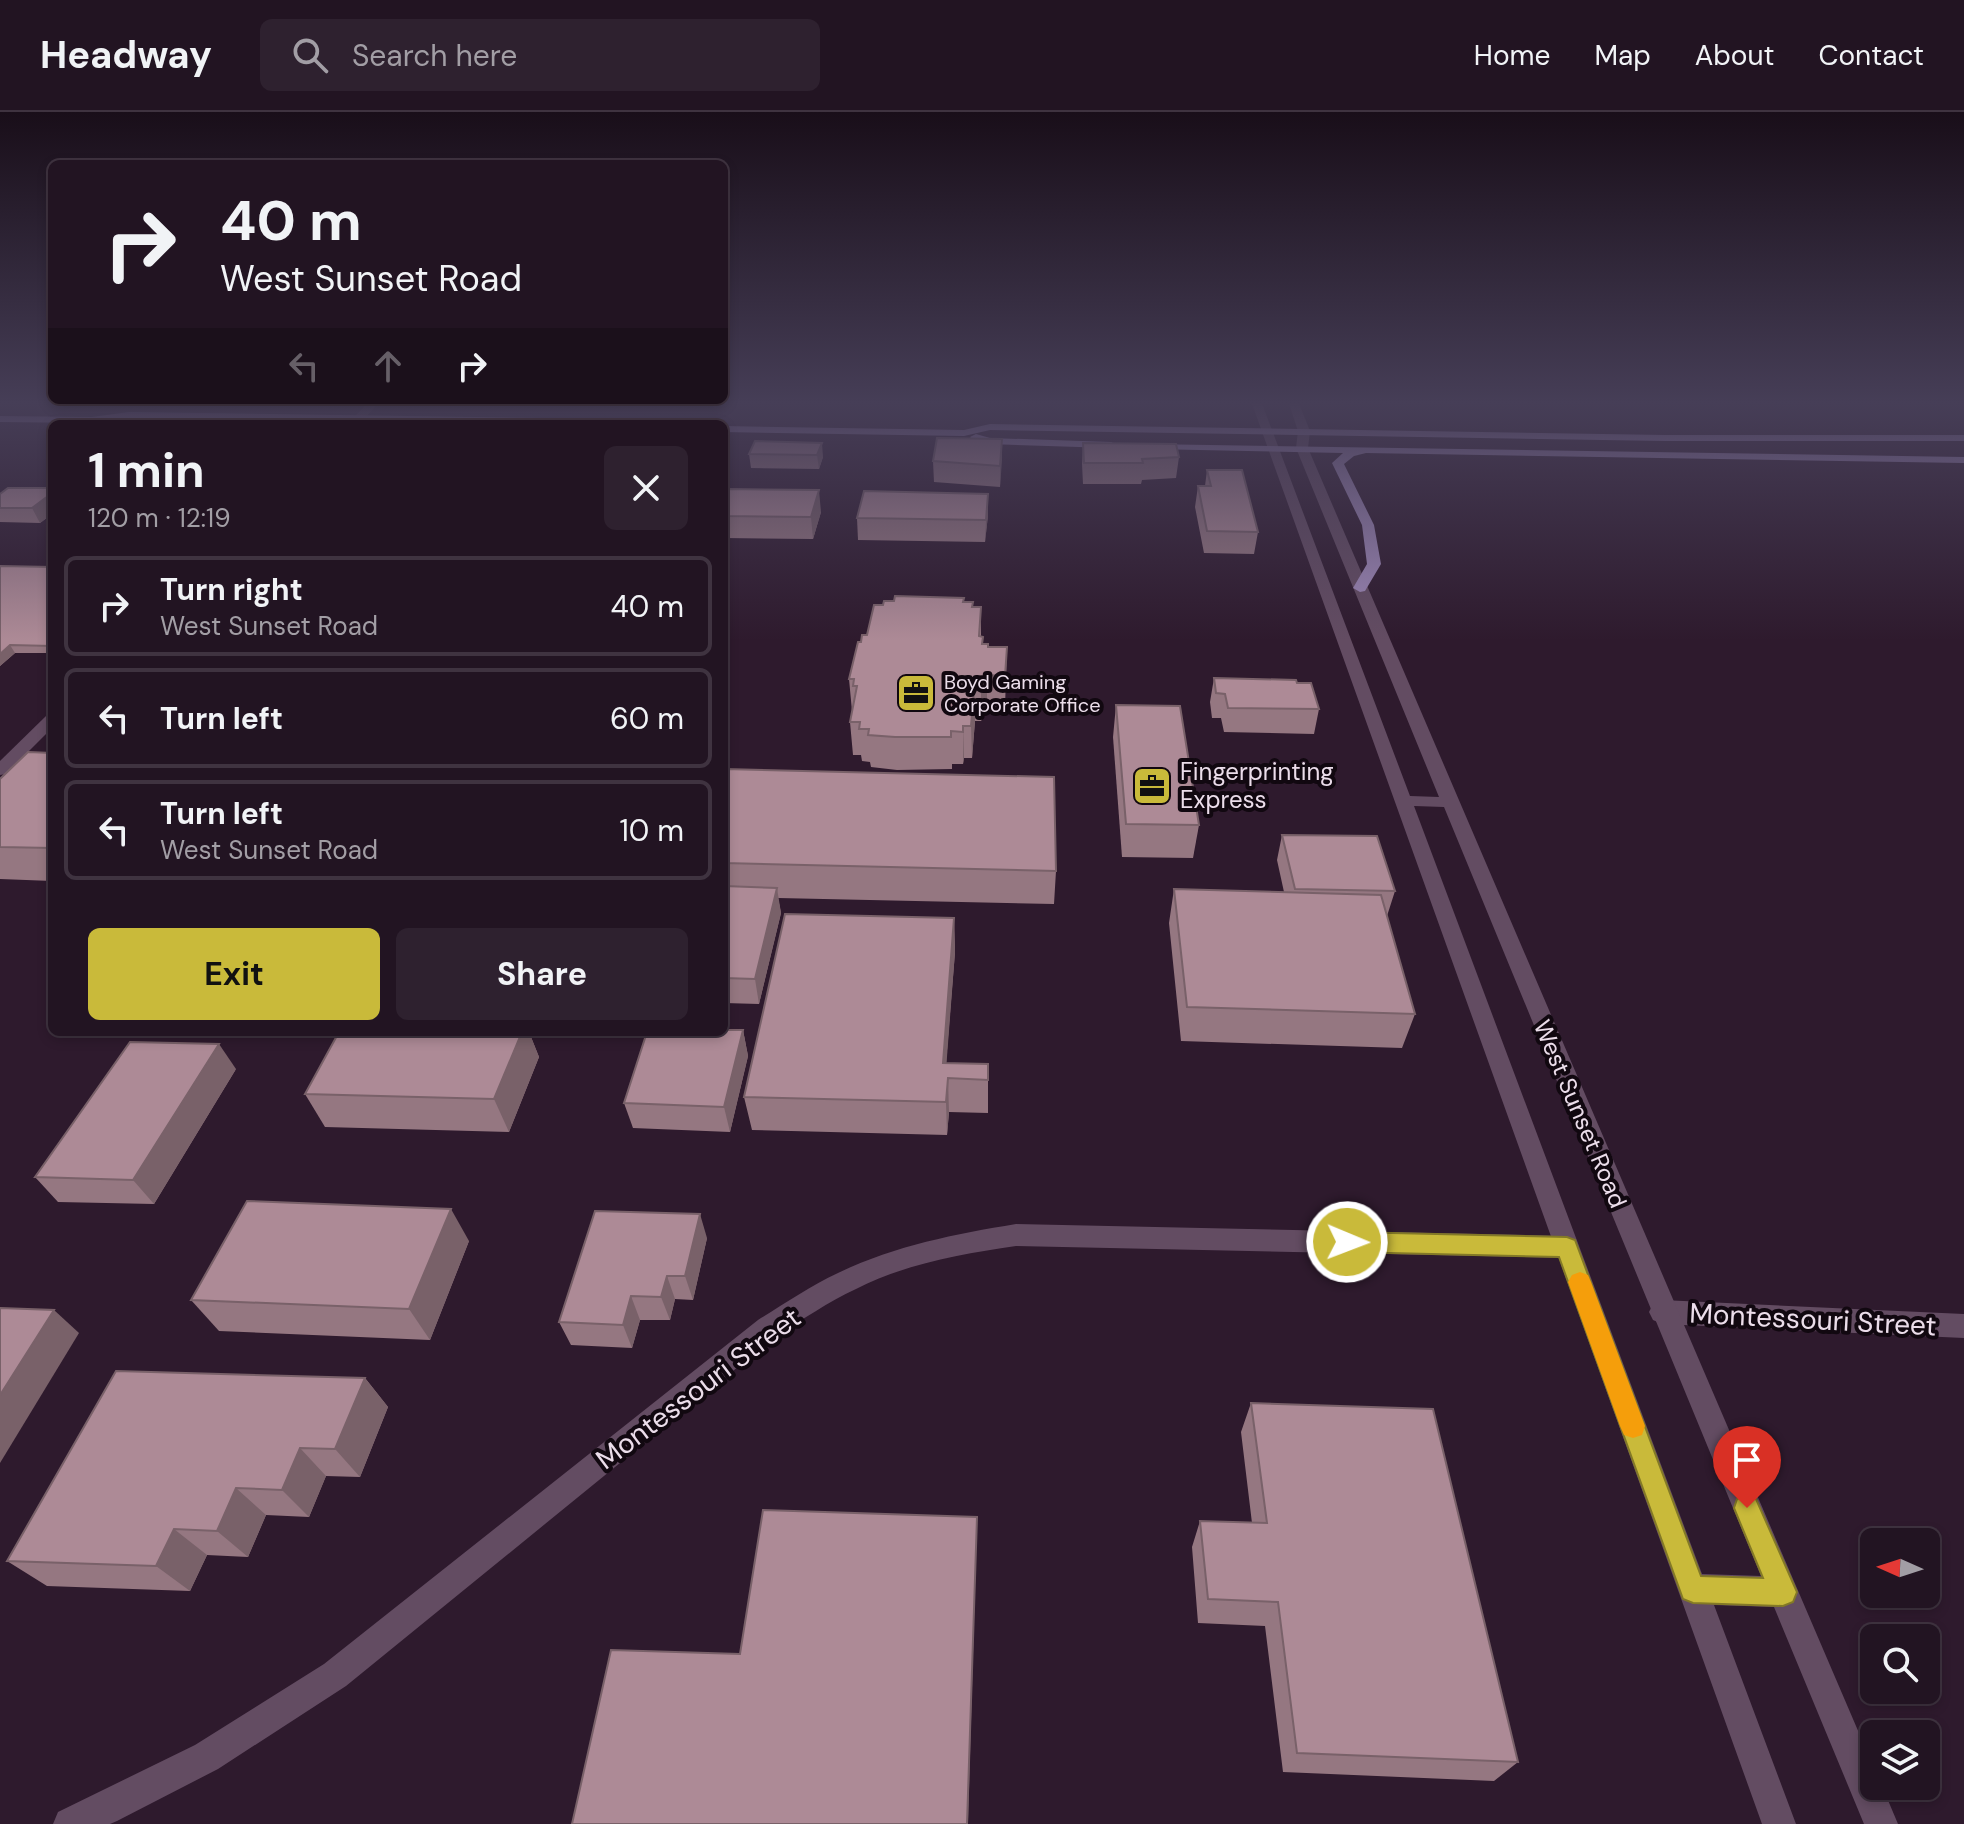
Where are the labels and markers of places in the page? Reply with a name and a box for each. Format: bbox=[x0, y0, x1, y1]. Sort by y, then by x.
place label: Boyd Gaming Corporate Office bbox=[944, 669, 1101, 718]
office icon: Boyd Gaming Corporate Office bbox=[895, 672, 937, 714]
place label: Fingerprinting Express bbox=[1180, 756, 1334, 815]
office icon: Fingerprinting Express bbox=[1131, 765, 1173, 807]
pin bbox=[1713, 1426, 1781, 1508]

